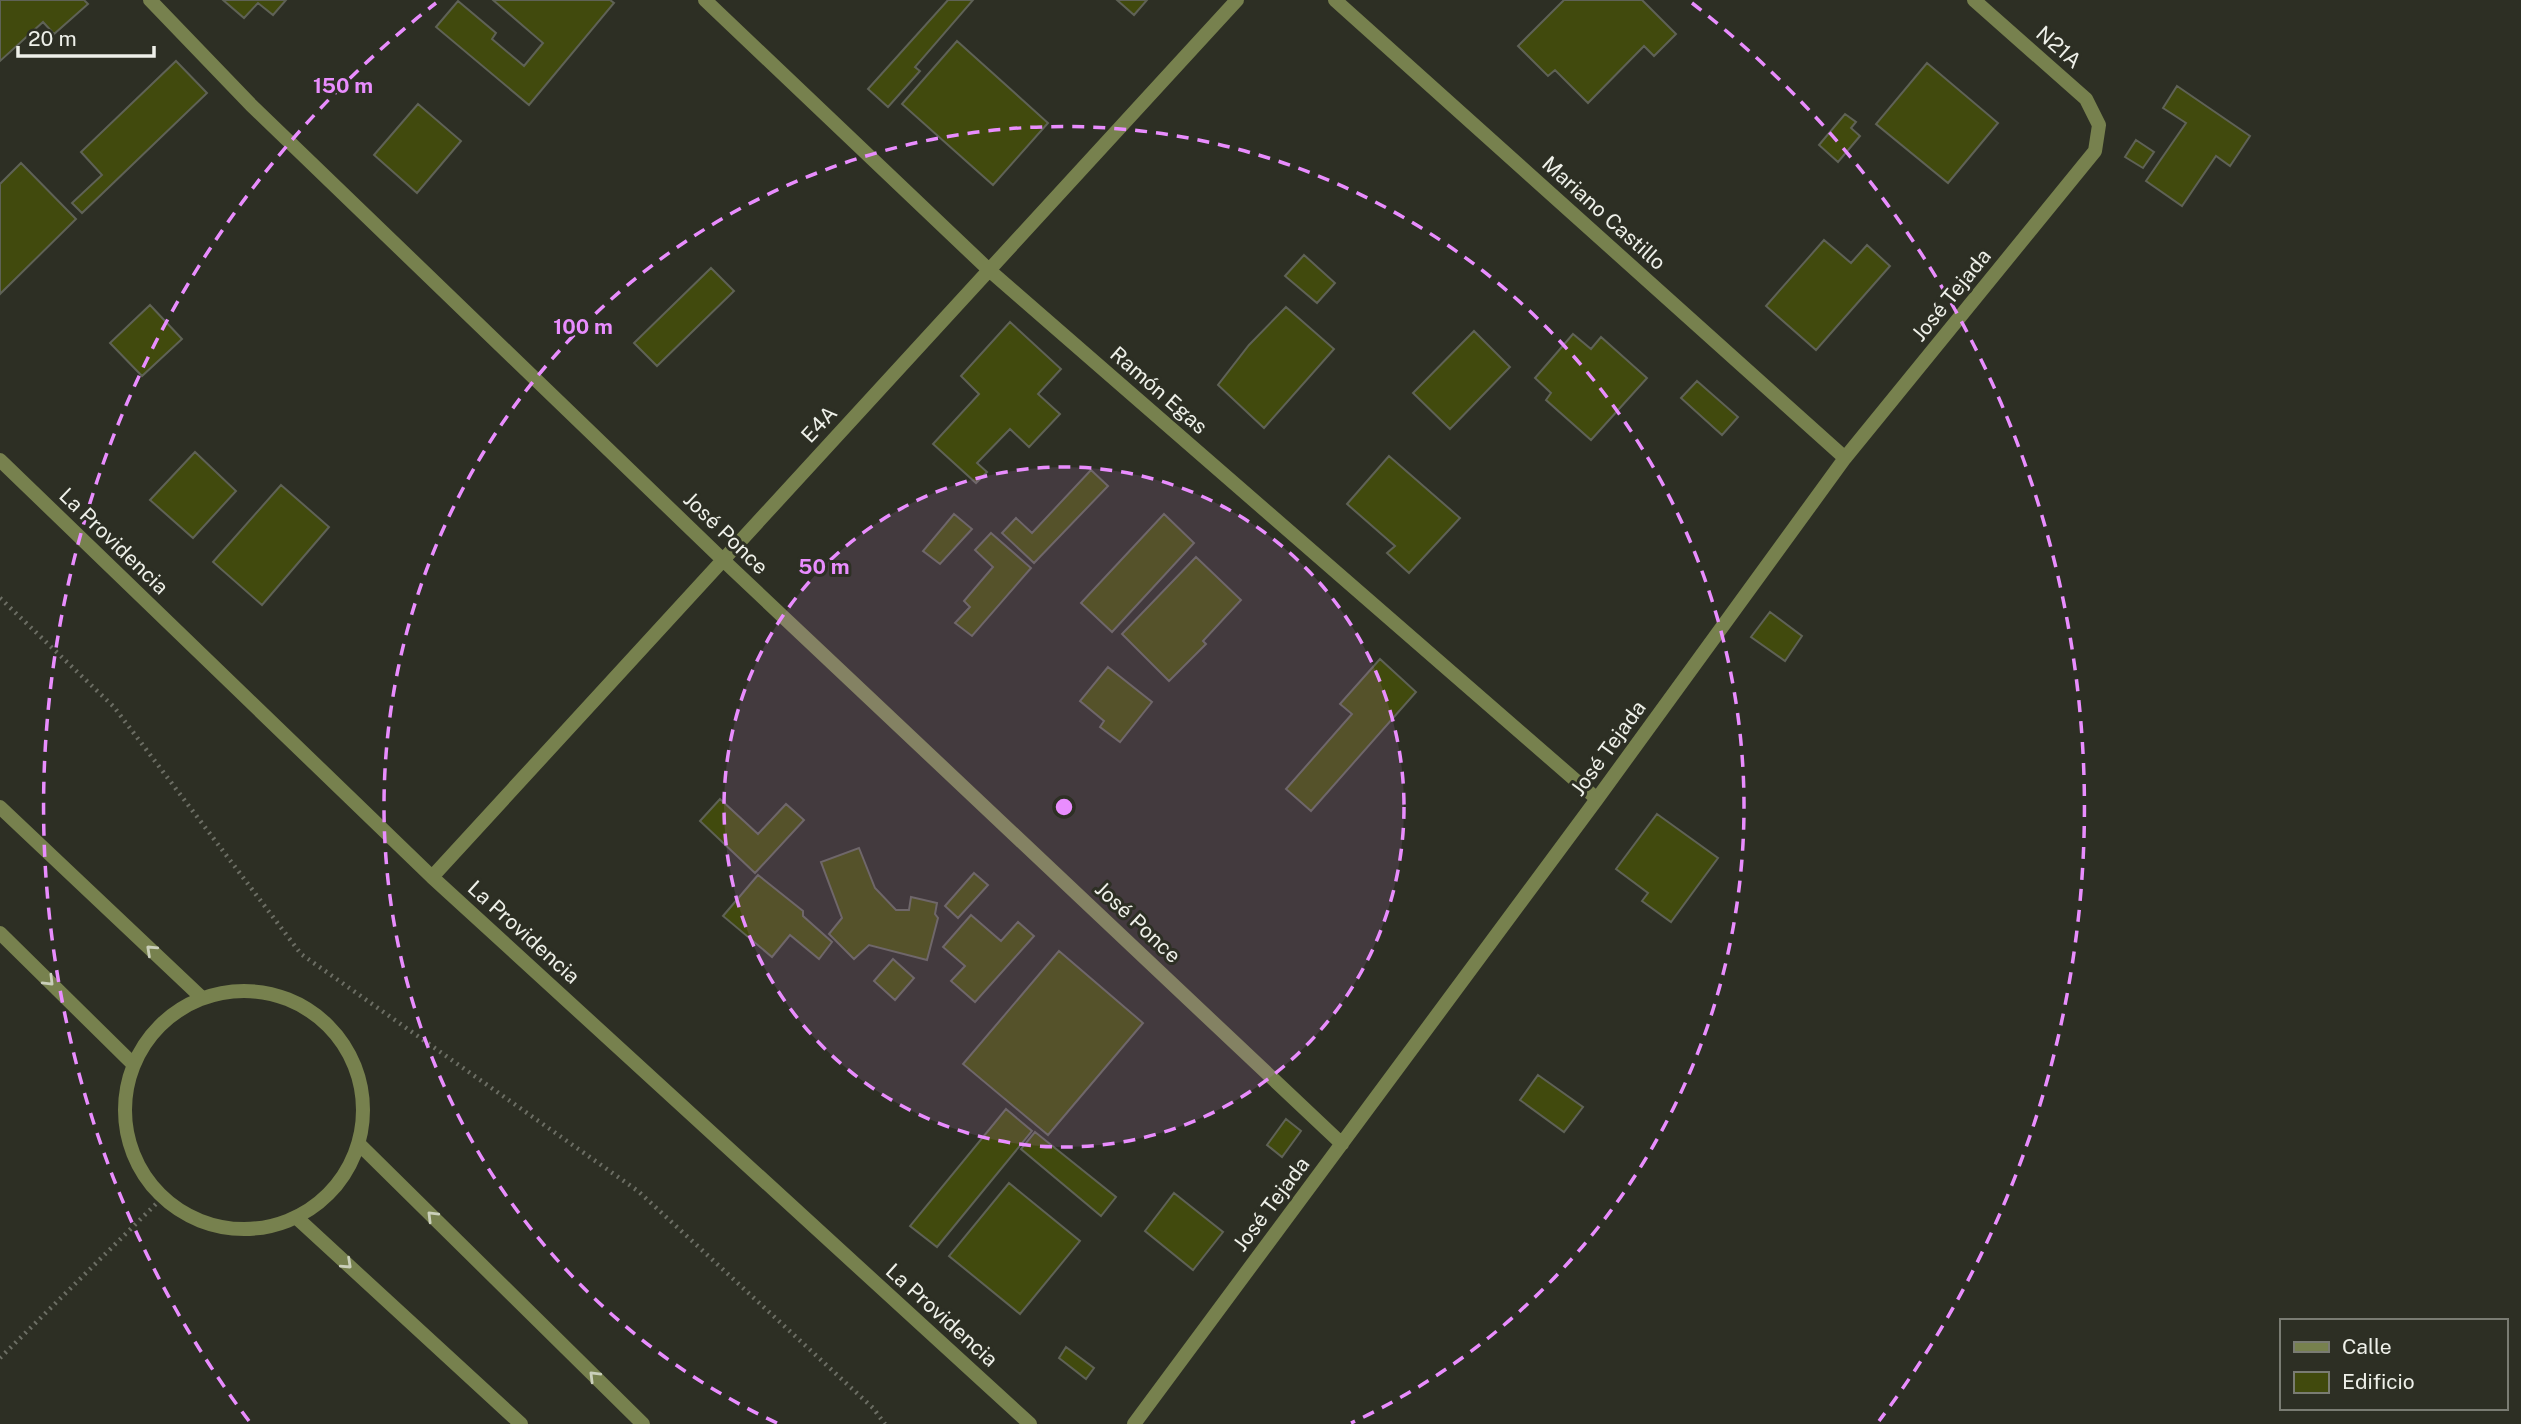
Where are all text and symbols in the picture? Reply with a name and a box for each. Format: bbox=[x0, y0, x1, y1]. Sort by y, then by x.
scale bar bbox=[18, 14, 154, 58]
street label: N21A bbox=[2031, 21, 2087, 73]
text: 20 m bbox=[28, 26, 77, 51]
text: 150 m bbox=[313, 73, 373, 98]
street label: Mariano Castillo bbox=[1537, 151, 1671, 275]
street label: José Tejada bbox=[1906, 244, 1996, 346]
text: 100 m bbox=[553, 314, 613, 339]
street label: Ramón Egas bbox=[1105, 341, 1213, 439]
street label: E4A bbox=[796, 400, 842, 448]
street label: La Providencia bbox=[54, 483, 174, 599]
street label: José Ponce bbox=[679, 487, 773, 579]
text: 50 m bbox=[798, 554, 850, 579]
street label: José Tejada bbox=[1565, 695, 1651, 801]
centre of rings bbox=[1052, 795, 1076, 819]
street label: La Providencia bbox=[463, 875, 585, 989]
street label: José Ponce bbox=[1090, 876, 1186, 968]
one-way arrow bbox=[146, 945, 159, 958]
one-way arrow bbox=[40, 973, 53, 986]
street label: José Tejada bbox=[1227, 1152, 1315, 1256]
one-way arrow bbox=[428, 1212, 441, 1225]
one-way arrow bbox=[339, 1256, 352, 1269]
street label: La Providencia bbox=[881, 1258, 1003, 1372]
legend bbox=[2280, 1319, 2507, 1410]
text: Calle bbox=[2342, 1334, 2392, 1359]
text: Edificio bbox=[2342, 1369, 2415, 1394]
one-way arrow bbox=[590, 1371, 603, 1384]

